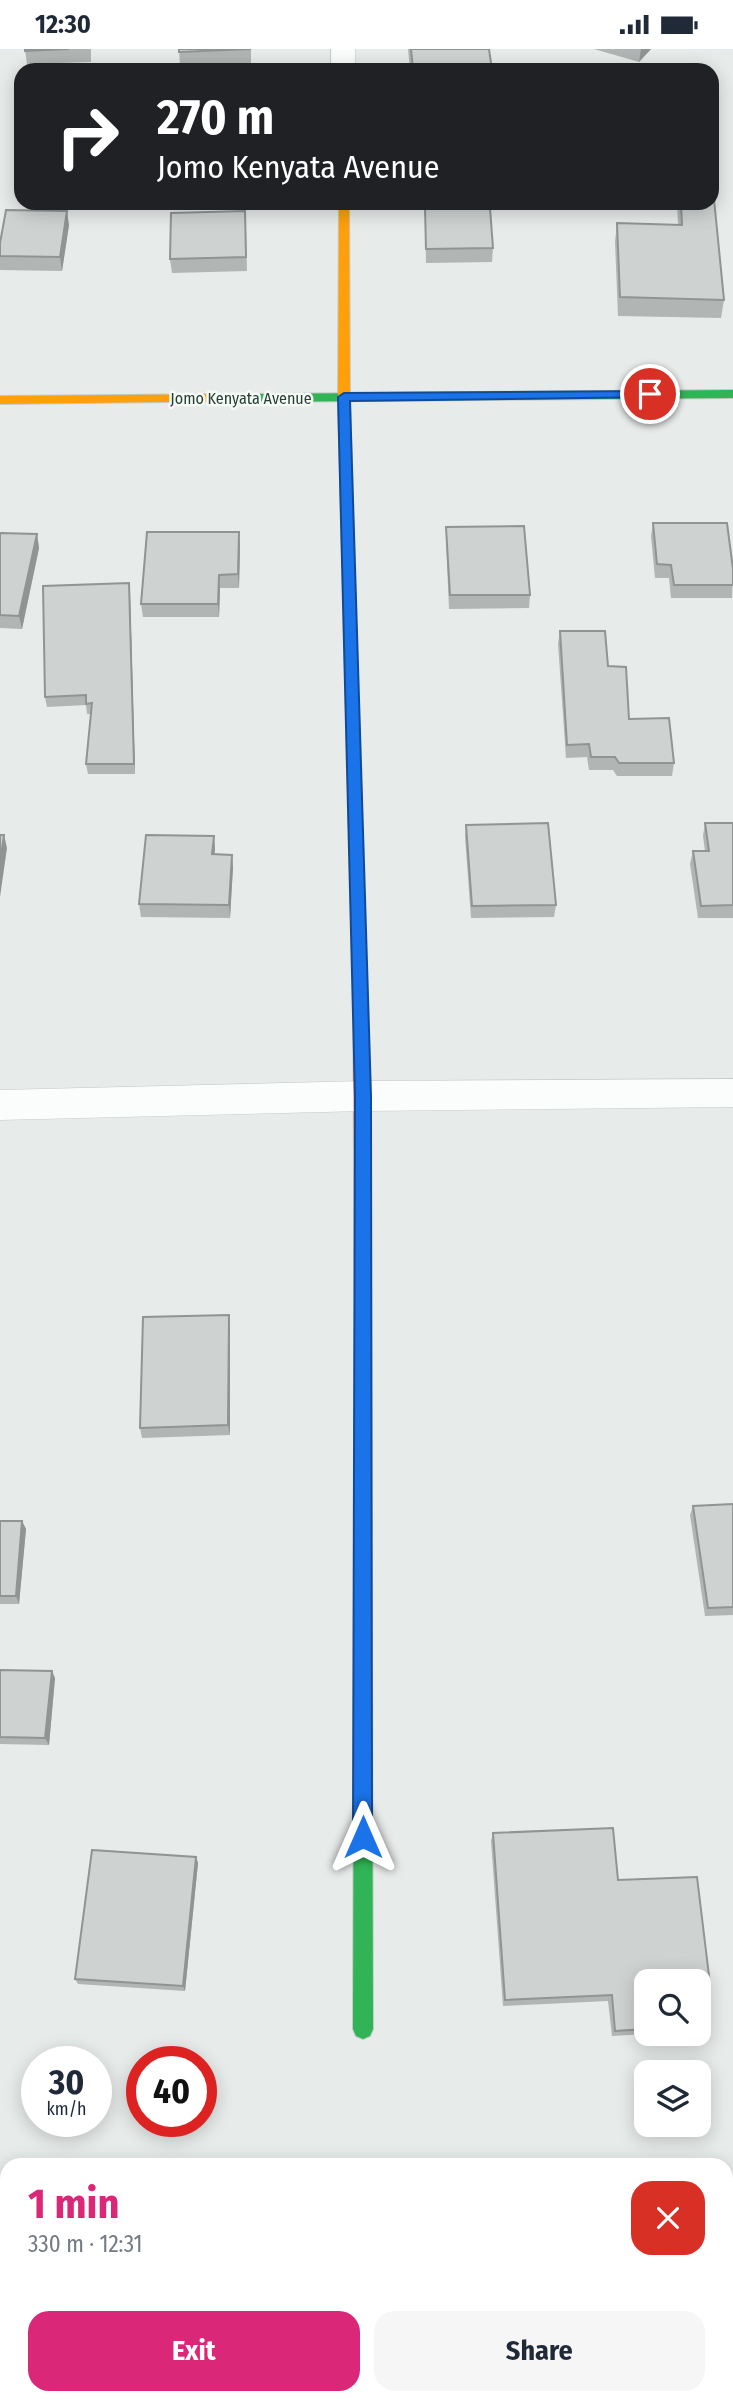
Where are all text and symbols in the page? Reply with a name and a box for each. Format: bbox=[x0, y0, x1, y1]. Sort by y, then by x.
text: 12:30 bbox=[35, 9, 91, 40]
text: 270 m bbox=[157, 88, 274, 147]
icon: right bbox=[42, 91, 133, 182]
text: Jomo Kenyata Avenue bbox=[157, 148, 440, 186]
pin bbox=[620, 364, 680, 424]
icon: arrive bbox=[631, 375, 669, 413]
street label: Jomo Kenyata Avenue bbox=[170, 389, 312, 408]
position arrow bbox=[326, 1800, 400, 1874]
map controls bbox=[634, 1969, 711, 2137]
button: search bbox=[634, 1969, 711, 2046]
speed limit sign: 40 bbox=[126, 2046, 217, 2137]
button: layers bbox=[634, 2060, 711, 2137]
text: 30 bbox=[49, 2061, 84, 2103]
text: km/h bbox=[46, 2098, 87, 2120]
text: 1 min bbox=[28, 2179, 119, 2229]
button: close bbox=[631, 2181, 705, 2255]
text: 330 m · 12:31 bbox=[28, 2230, 143, 2258]
button: Exit bbox=[28, 2311, 360, 2391]
button: Share bbox=[374, 2311, 705, 2391]

